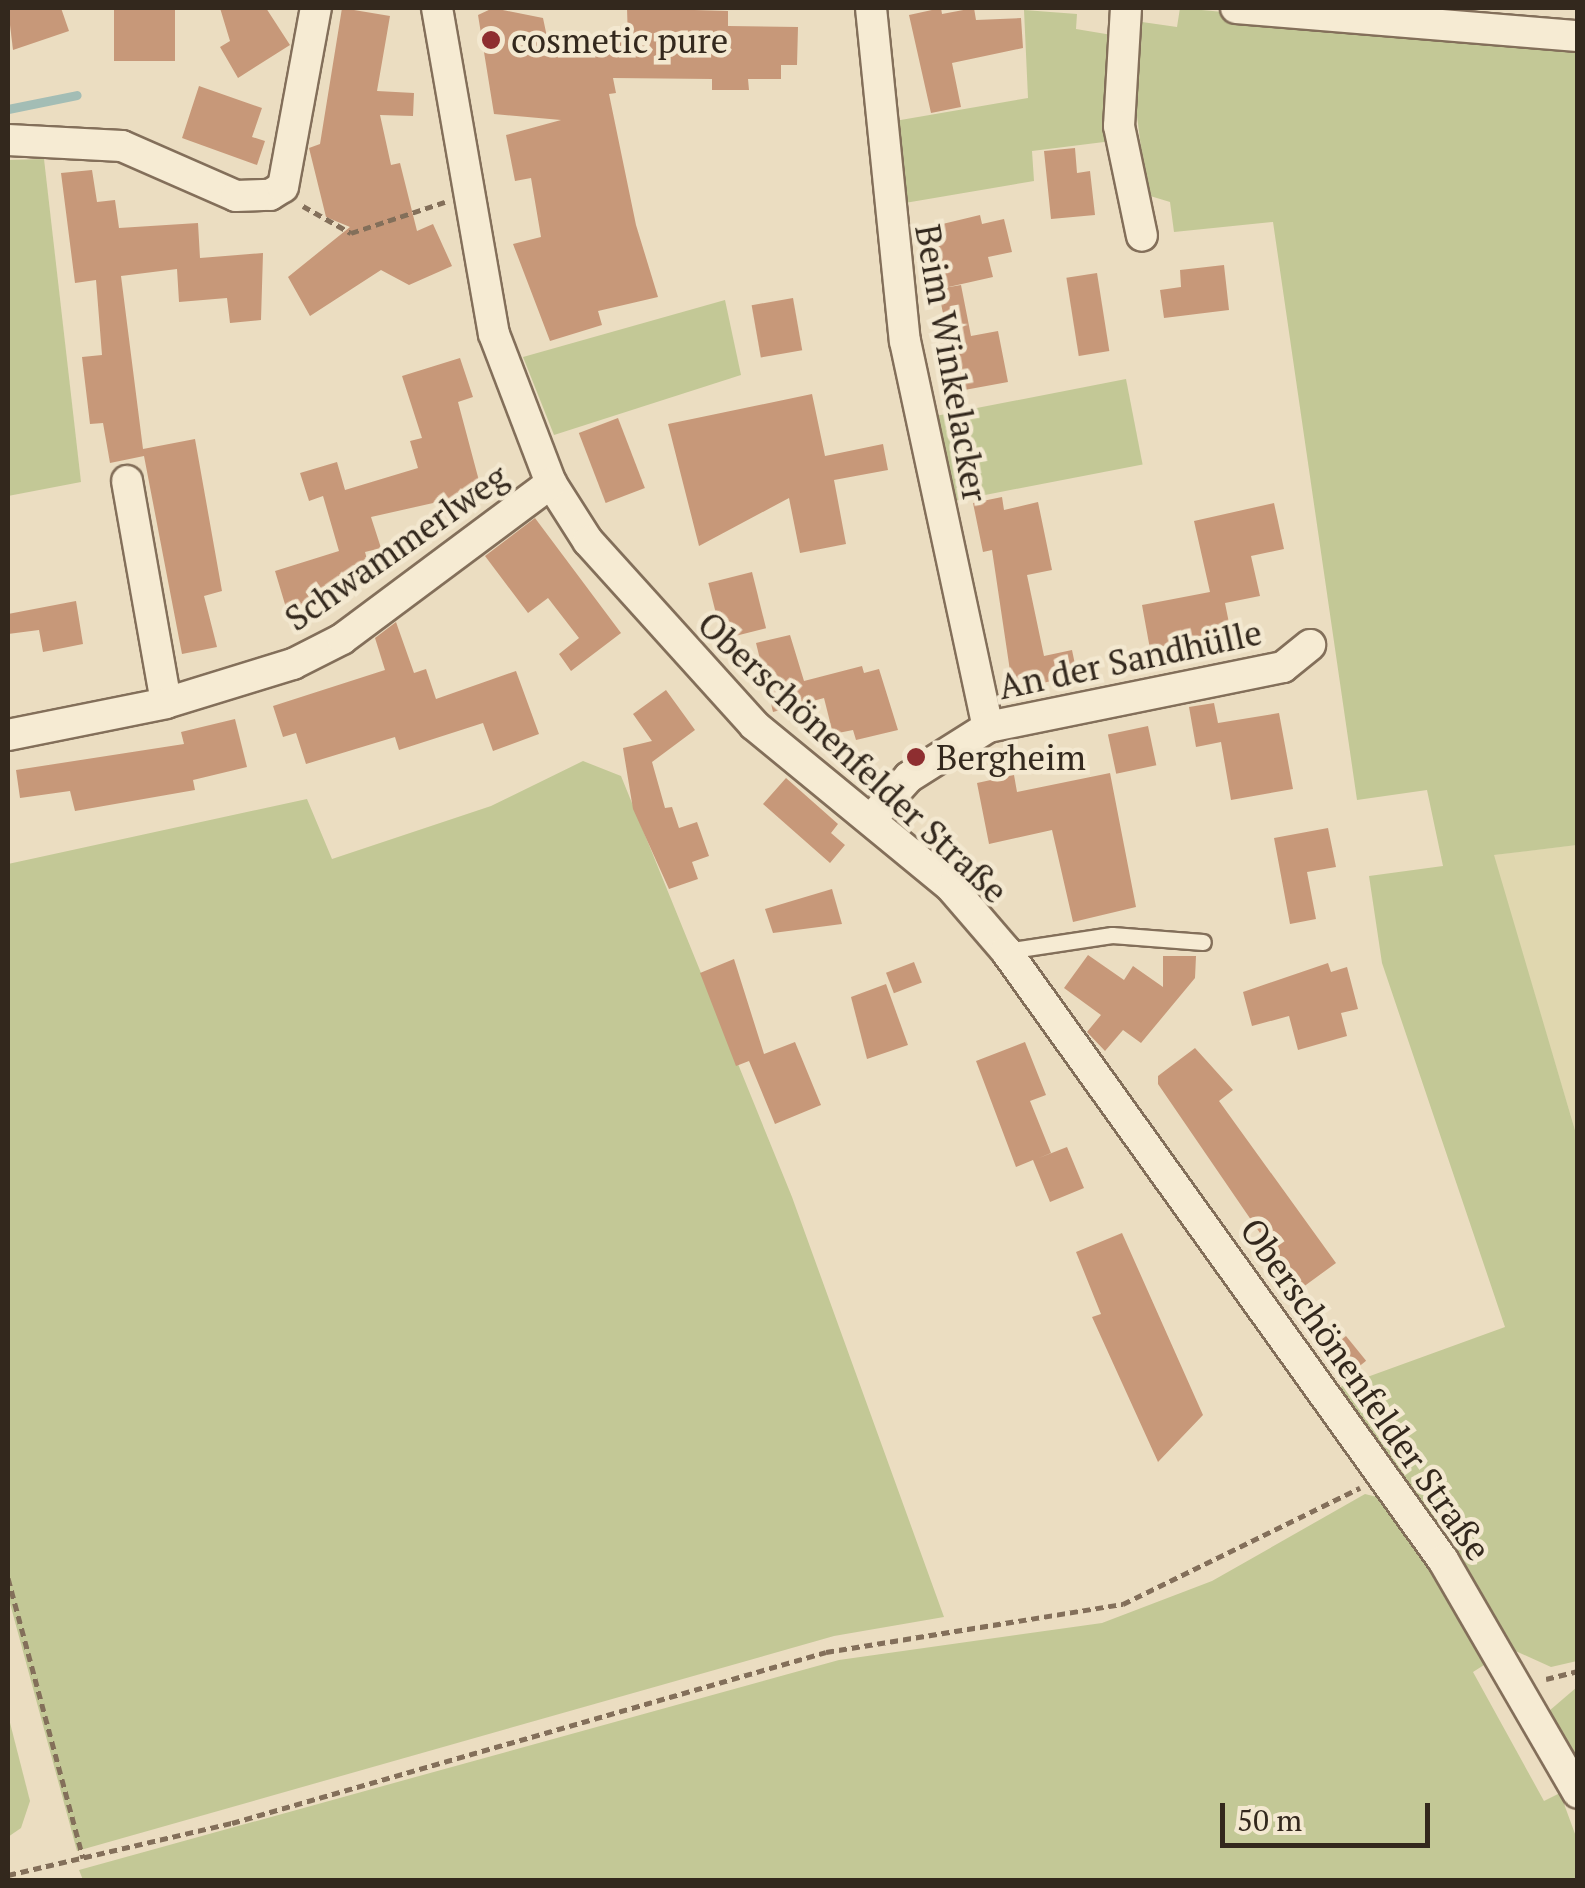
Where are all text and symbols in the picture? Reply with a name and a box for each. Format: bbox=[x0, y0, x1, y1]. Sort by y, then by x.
place label: cosmetic pure bbox=[511, 19, 728, 61]
marker: cosmetic pure bbox=[480, 29, 502, 51]
street label: Beim Winkelacker bbox=[907, 221, 997, 505]
street label: Schwammerlweg bbox=[277, 455, 515, 639]
street label: Oberschönenfelder Straße bbox=[690, 603, 1016, 911]
street label: An der Sandhülle bbox=[994, 611, 1266, 707]
place label: Bergheim bbox=[936, 736, 1086, 778]
marker: Bergheim bbox=[905, 746, 927, 768]
street label: Oberschönenfelder Straße bbox=[1232, 1210, 1500, 1568]
scale bar bbox=[1225, 1783, 1435, 1845]
text: 50 m bbox=[1237, 1800, 1302, 1840]

